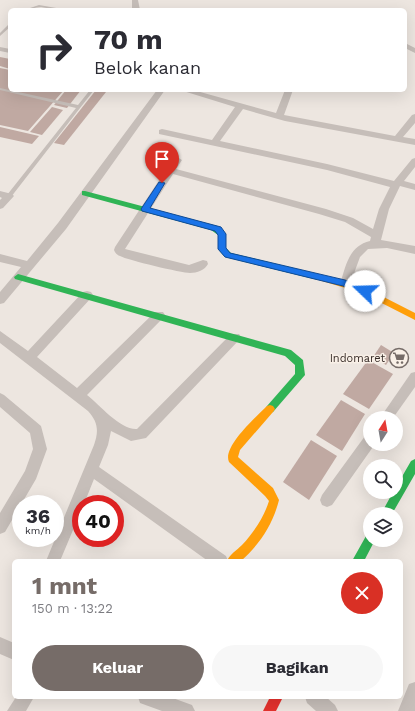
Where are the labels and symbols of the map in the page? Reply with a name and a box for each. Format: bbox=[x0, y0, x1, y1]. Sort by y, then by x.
pin bbox=[145, 142, 179, 183]
position arrow bbox=[344, 270, 386, 312]
supermarket icon: Indomaret bbox=[388, 347, 410, 369]
place label: Indomaret bbox=[330, 352, 385, 365]
north arrow bbox=[363, 411, 403, 451]
speed limit sign: 40 bbox=[72, 495, 124, 547]

